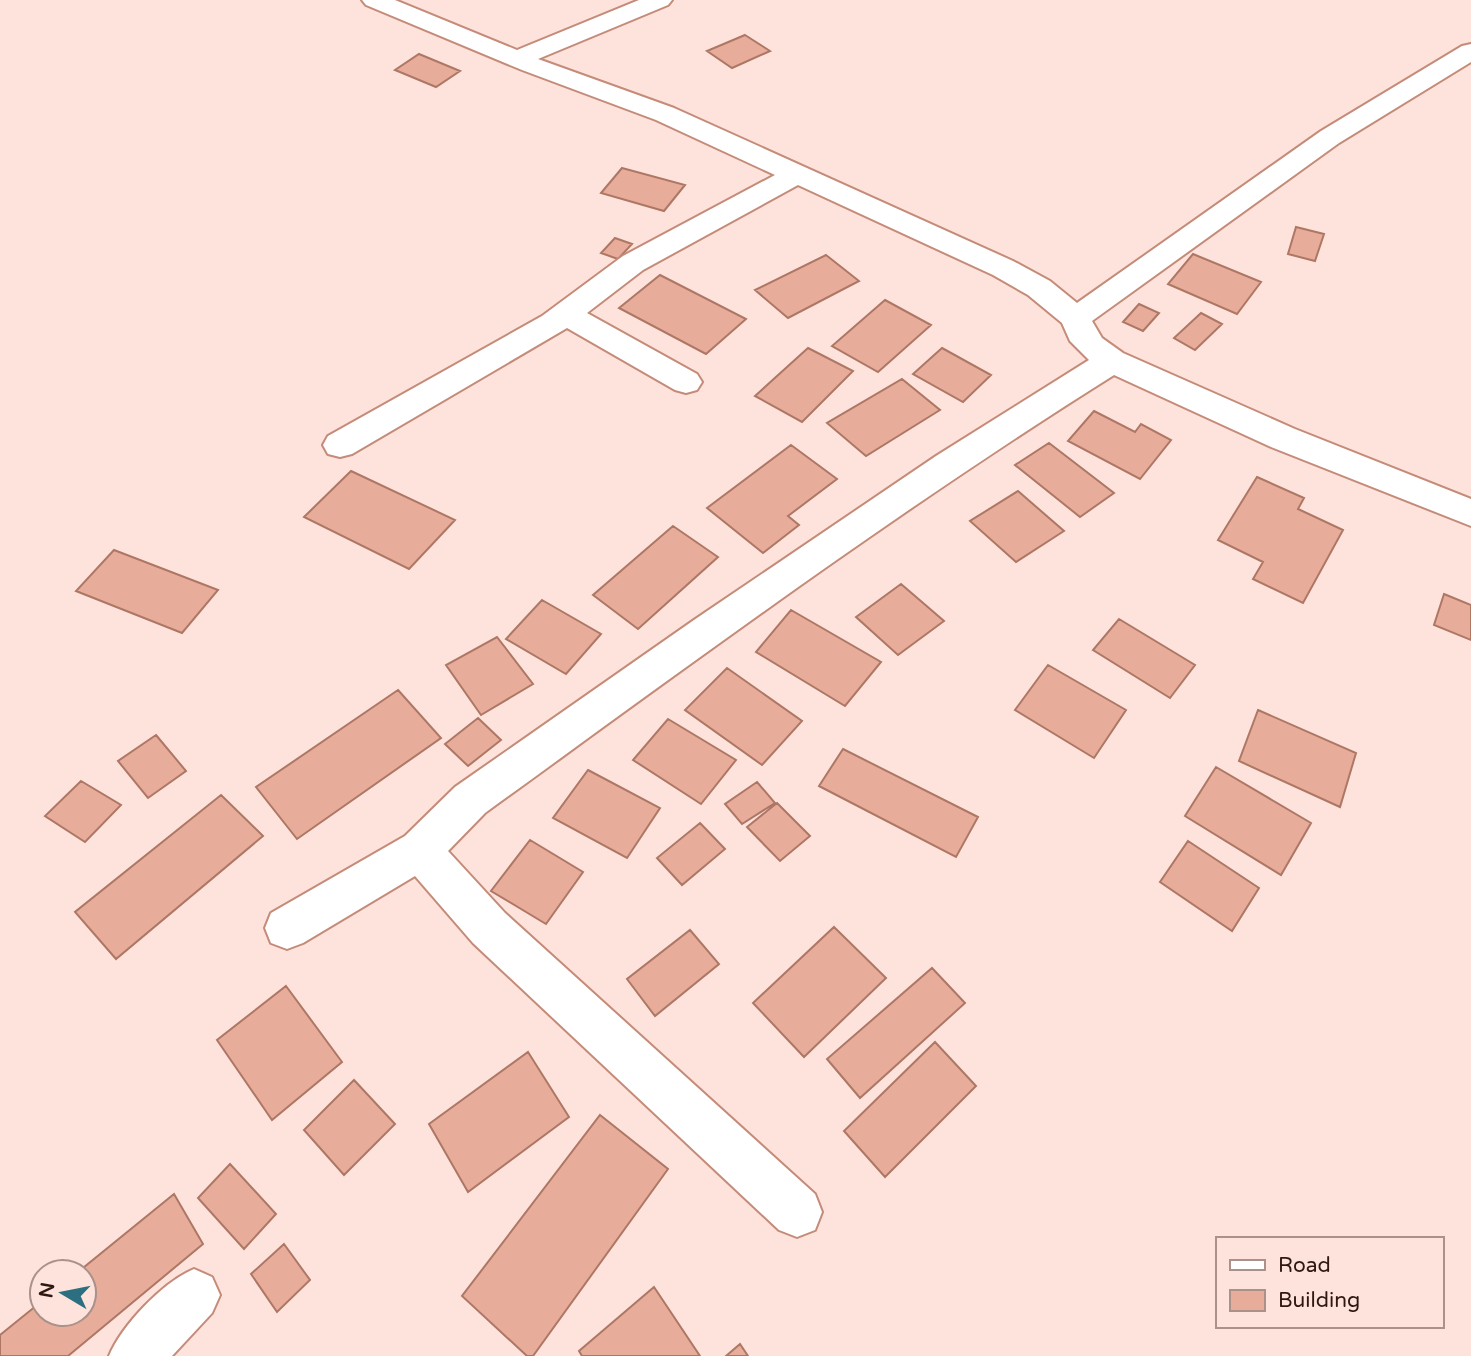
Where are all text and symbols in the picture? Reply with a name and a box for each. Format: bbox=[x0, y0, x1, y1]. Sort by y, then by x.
legend bbox=[1216, 1237, 1443, 1328]
text: Road bbox=[1278, 1253, 1331, 1278]
north arrow bbox=[28, 1258, 98, 1328]
text: N bbox=[35, 1281, 59, 1300]
text: Building bbox=[1278, 1288, 1360, 1313]

